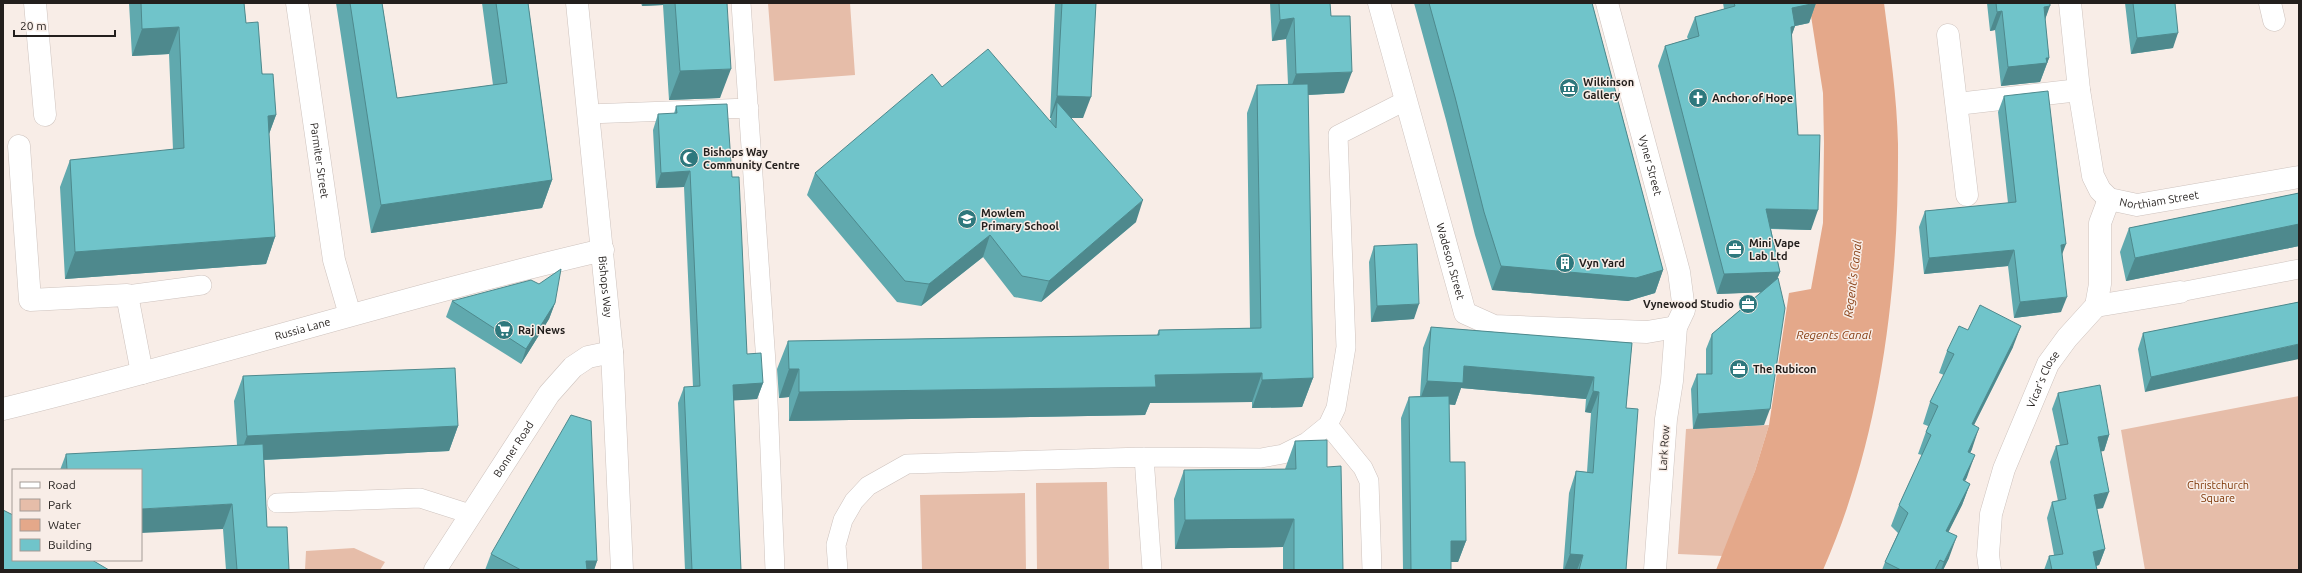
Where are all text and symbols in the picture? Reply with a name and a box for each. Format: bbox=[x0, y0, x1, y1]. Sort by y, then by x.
scale bar bbox=[14, 12, 115, 38]
text: 20 m bbox=[20, 19, 47, 32]
place label: Wilkinson Gallery bbox=[1583, 76, 1634, 101]
museum icon: Wilkinson Gallery bbox=[1558, 77, 1580, 99]
church icon: Anchor of Hope bbox=[1687, 87, 1709, 109]
place label: Anchor of Hope bbox=[1712, 92, 1793, 104]
street label: Parmiter Street bbox=[308, 122, 331, 200]
street label: Vyner Street bbox=[1637, 134, 1664, 197]
place label: Bishops Way Community Centre bbox=[703, 146, 800, 171]
mosque icon: Bishops Way Community Centre bbox=[678, 147, 700, 169]
street label: Northiam Street bbox=[2118, 188, 2200, 211]
place label: Mowlem Primary School bbox=[981, 207, 1060, 232]
school or university icon: Mowlem Primary School bbox=[956, 208, 978, 230]
street label: Wadeson Street bbox=[1434, 222, 1467, 302]
place label: Mini Vape Lab Ltd bbox=[1749, 237, 1800, 262]
office icon: Mini Vape Lab Ltd bbox=[1724, 238, 1746, 260]
water label: Regent's Canal bbox=[1841, 239, 1864, 318]
building icon: Vyn Yard bbox=[1554, 252, 1576, 274]
street label: Bishops Way bbox=[596, 255, 615, 319]
place label: Vyn Yard bbox=[1579, 257, 1625, 269]
office icon: Vynewood Studio bbox=[1737, 293, 1759, 315]
place label: Vynewood Studio bbox=[1643, 298, 1734, 310]
street label: Russia Lane bbox=[273, 315, 332, 342]
supermarket icon: Raj News bbox=[493, 319, 515, 341]
place label: Raj News bbox=[518, 324, 565, 336]
water label: Regents Canal bbox=[1796, 328, 1872, 341]
street label: Vicar's Close bbox=[2024, 348, 2062, 410]
office icon: The Rubicon bbox=[1728, 358, 1750, 380]
place label: The Rubicon bbox=[1753, 363, 1816, 375]
street label: Bonner Road bbox=[491, 419, 536, 479]
street label: Lark Row bbox=[1656, 425, 1672, 471]
legend bbox=[12, 469, 142, 561]
text: Road bbox=[48, 478, 76, 491]
park label: Christchurch Square bbox=[2187, 479, 2249, 504]
text: Park bbox=[48, 498, 72, 511]
text: Water bbox=[48, 518, 81, 531]
text: Building bbox=[48, 538, 92, 551]

